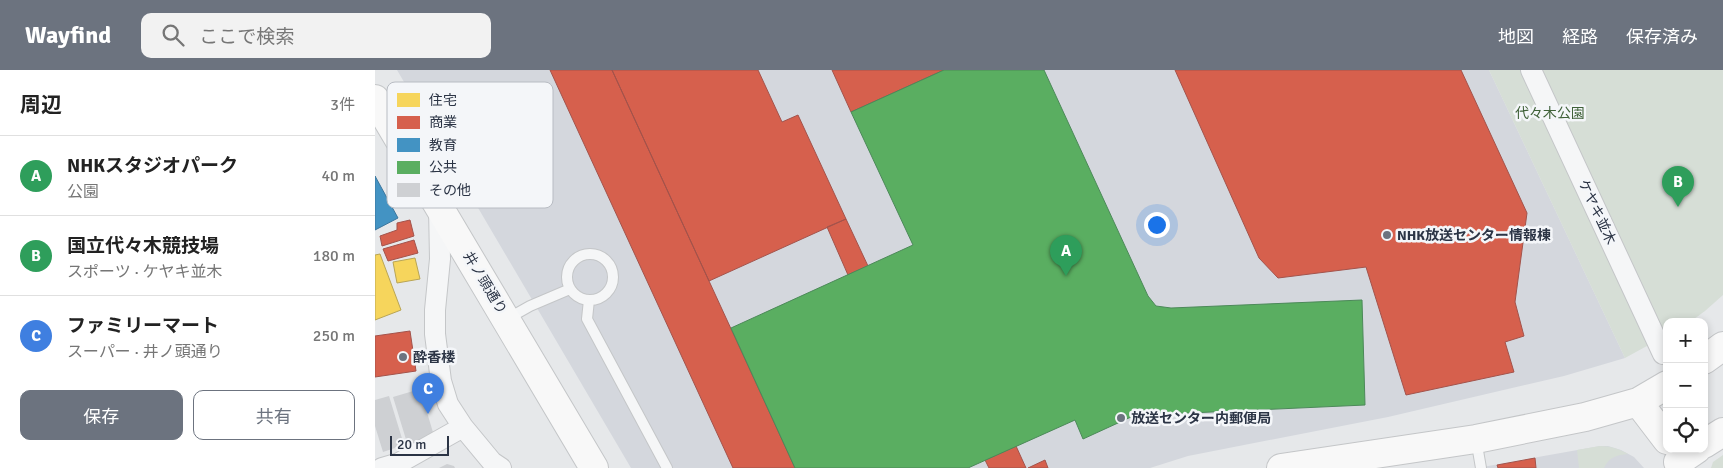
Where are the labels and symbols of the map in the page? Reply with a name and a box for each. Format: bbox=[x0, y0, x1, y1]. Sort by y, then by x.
legend bbox=[387, 82, 553, 208]
text: 住宅 bbox=[429, 92, 457, 109]
park label: 代々木公園 bbox=[1515, 105, 1585, 122]
text: 商業 bbox=[429, 114, 457, 131]
text: 教育 bbox=[429, 137, 457, 154]
text: 公共 bbox=[429, 159, 457, 176]
pin: B bbox=[1662, 166, 1694, 207]
street label: ケヤキ並木 bbox=[1575, 177, 1619, 247]
text: その他 bbox=[429, 182, 471, 199]
your location bbox=[1144, 212, 1170, 238]
place label: NHK放送センター情報棟 bbox=[1397, 227, 1551, 244]
marker: NHK放送センター情報棟 bbox=[1381, 229, 1393, 241]
pin: A bbox=[1050, 235, 1082, 276]
street label: 井ノ頭通り bbox=[460, 249, 510, 317]
place label: 酔香楼 bbox=[413, 349, 456, 366]
marker: 酔香楼 bbox=[397, 351, 409, 363]
pin: C bbox=[412, 373, 444, 414]
place label: 放送センター内郵便局 bbox=[1131, 410, 1271, 427]
marker: 放送センター内郵便局 bbox=[1115, 412, 1127, 424]
scale bar bbox=[390, 433, 449, 456]

